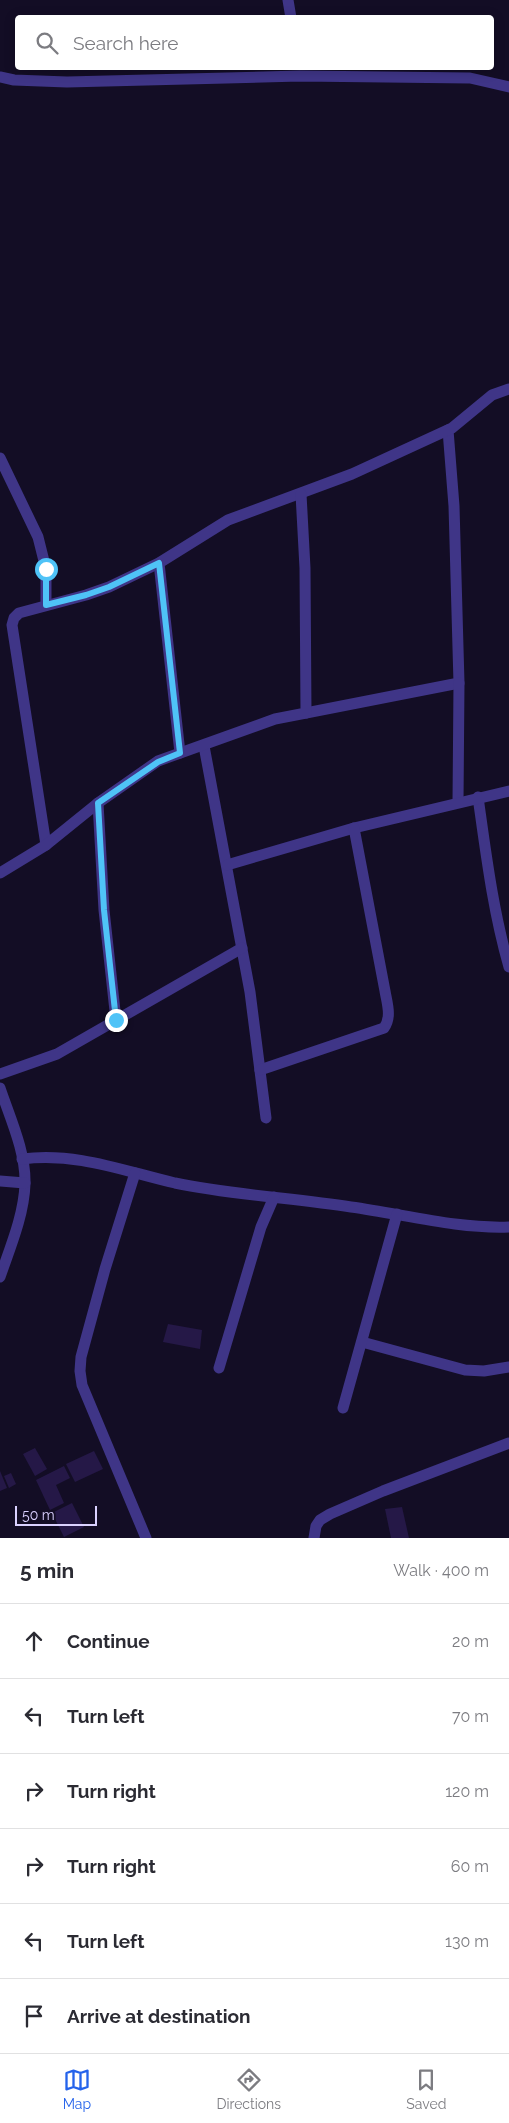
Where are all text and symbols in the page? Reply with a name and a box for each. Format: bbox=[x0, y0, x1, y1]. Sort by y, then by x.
search box bbox=[15, 15, 494, 70]
icon: search bbox=[33, 29, 61, 57]
text: Search here bbox=[73, 32, 179, 54]
route start bbox=[35, 558, 58, 581]
route end bbox=[105, 1009, 128, 1032]
scale bar bbox=[15, 1503, 98, 1526]
text: 50 m bbox=[22, 1507, 55, 1523]
text: 5 min bbox=[20, 1558, 74, 1583]
text: Walk · 400 m bbox=[393, 1561, 489, 1580]
icon: ahead bbox=[20, 1627, 48, 1655]
text: Continue bbox=[67, 1630, 150, 1652]
text: 20 m bbox=[452, 1632, 489, 1651]
icon: left bbox=[20, 1702, 48, 1730]
text: Turn left bbox=[67, 1705, 144, 1727]
text: 70 m bbox=[452, 1707, 489, 1726]
icon: right bbox=[20, 1777, 48, 1805]
text: Turn right bbox=[67, 1780, 156, 1802]
text: 120 m bbox=[445, 1782, 489, 1801]
icon: right bbox=[20, 1852, 48, 1880]
text: Turn right bbox=[67, 1855, 156, 1877]
text: 60 m bbox=[451, 1857, 489, 1876]
icon: left bbox=[20, 1927, 48, 1955]
text: Turn left bbox=[67, 1930, 144, 1952]
text: 130 m bbox=[445, 1932, 489, 1951]
icon: arrive bbox=[20, 2002, 48, 2030]
text: Arrive at destination bbox=[67, 2005, 251, 2027]
tab: Map bbox=[63, 2066, 91, 2112]
tab: Directions bbox=[216, 2066, 281, 2112]
tab: Saved bbox=[406, 2066, 446, 2112]

